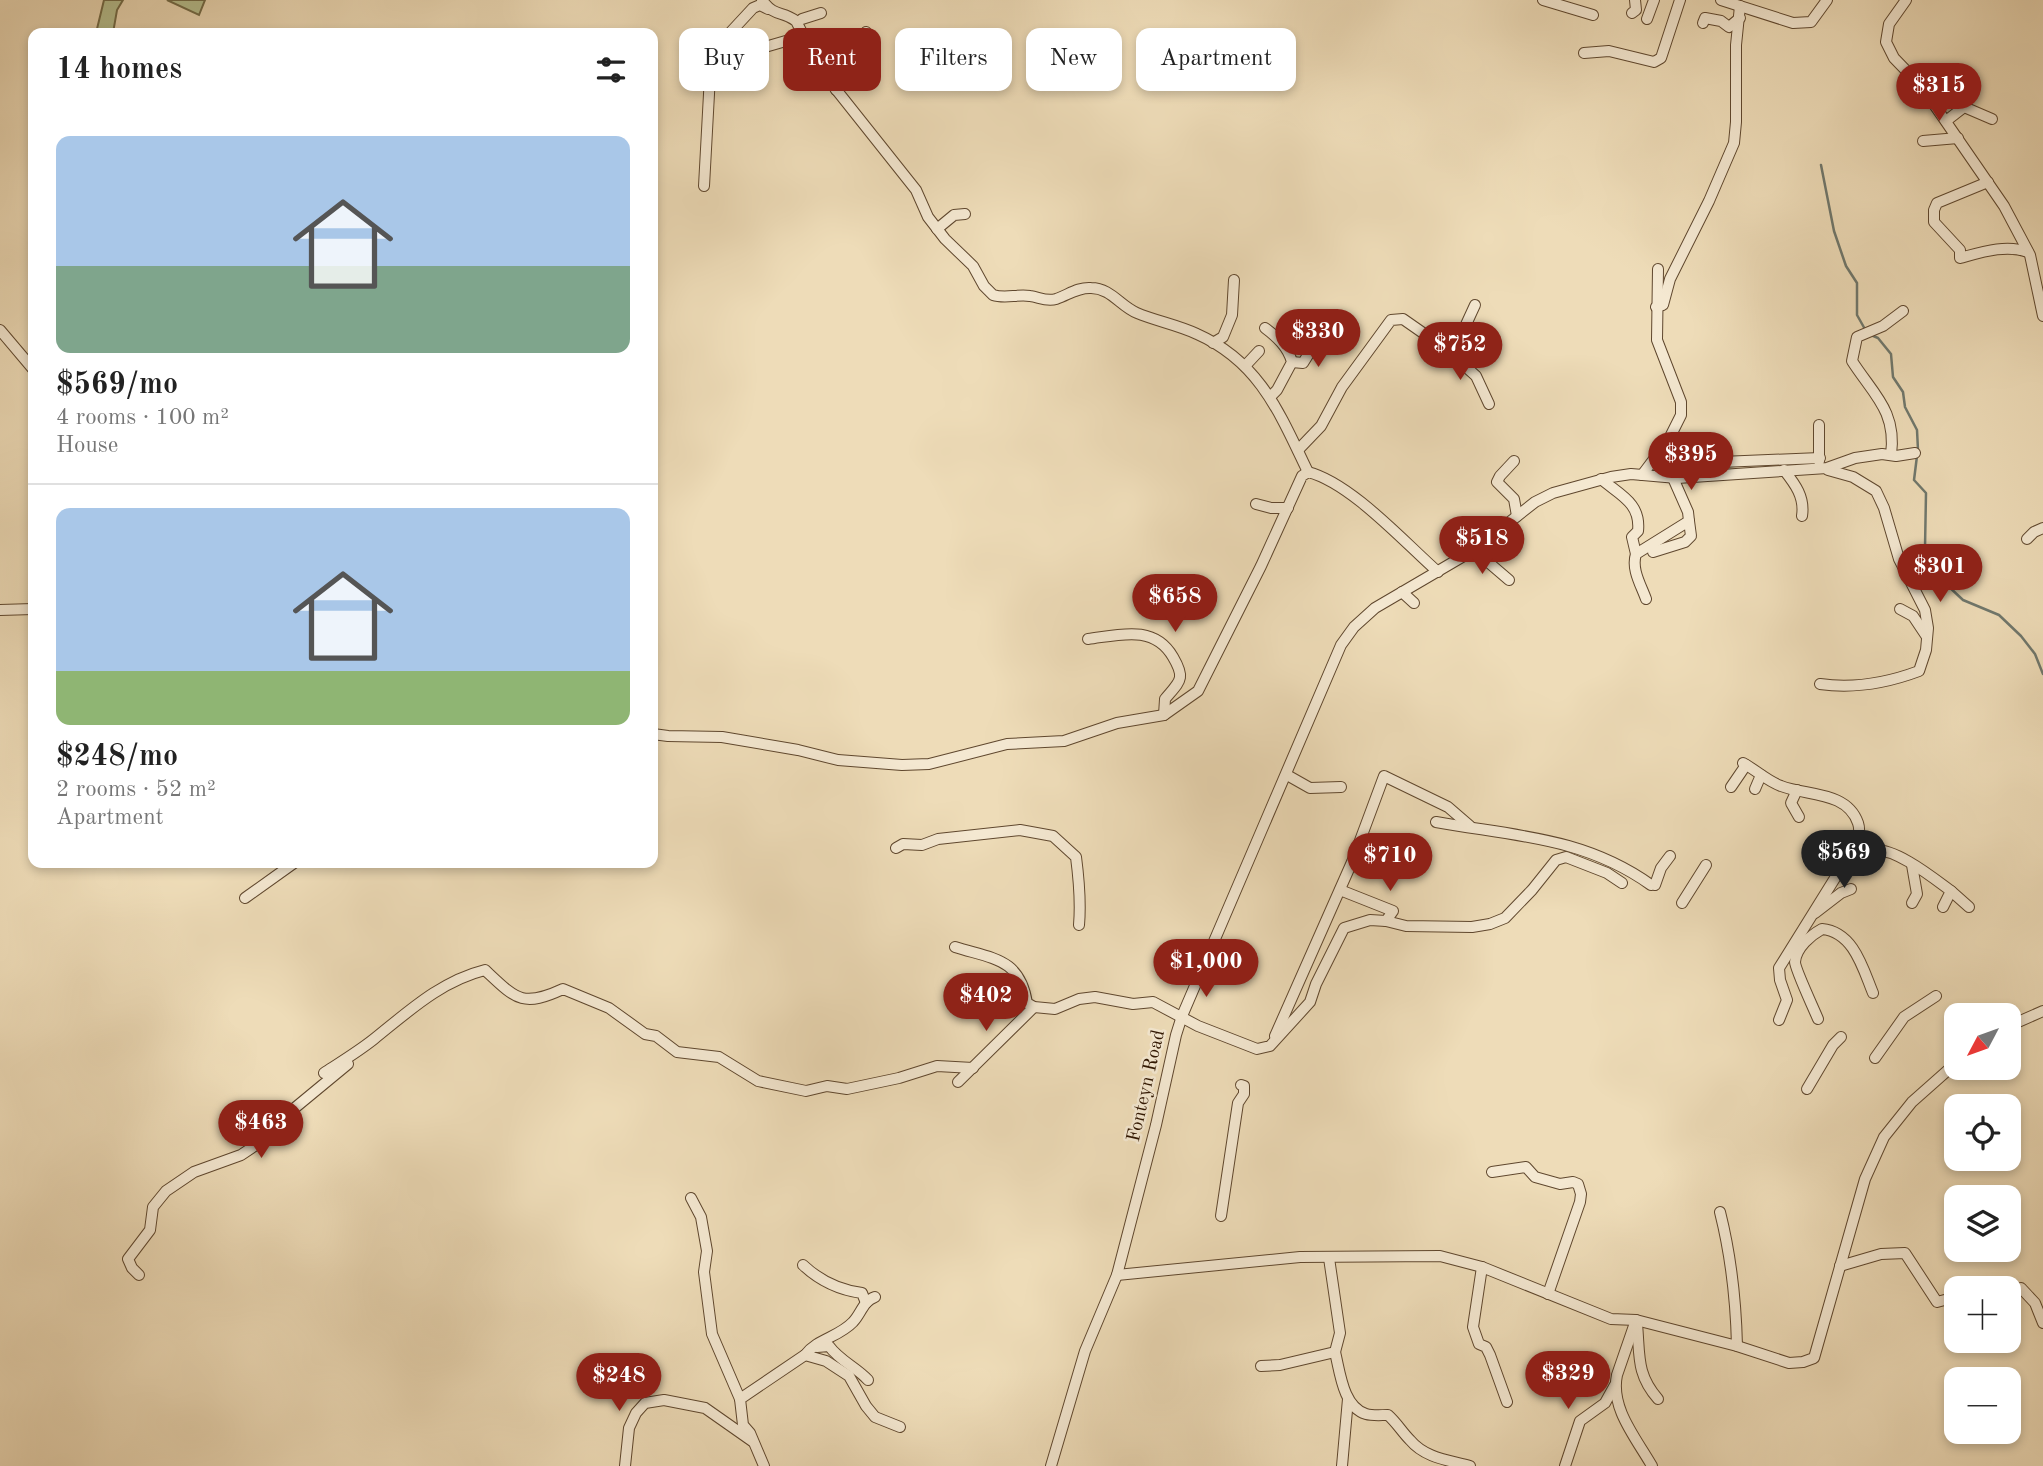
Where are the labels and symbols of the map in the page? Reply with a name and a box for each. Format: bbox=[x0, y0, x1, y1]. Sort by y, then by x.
pin: $315 bbox=[1898, 64, 1980, 123]
pin: $330 bbox=[1277, 310, 1359, 369]
pin: $752 bbox=[1419, 322, 1501, 382]
pin: $395 bbox=[1650, 433, 1732, 492]
pin: $518 bbox=[1441, 516, 1523, 576]
pin: $301 bbox=[1899, 544, 1981, 604]
pin: $658 bbox=[1134, 574, 1216, 634]
pin: $569 bbox=[1803, 830, 1885, 890]
pin: $710 bbox=[1349, 834, 1431, 893]
pin: $1,000 bbox=[1149, 940, 1263, 999]
pin: $402 bbox=[945, 974, 1027, 1033]
north arrow bbox=[1944, 1003, 2021, 1080]
street label: Fonteyn Road bbox=[1125, 1028, 1169, 1144]
pin: $463 bbox=[220, 1100, 302, 1160]
pin: $329 bbox=[1527, 1352, 1609, 1411]
pin: $248 bbox=[578, 1354, 660, 1413]

